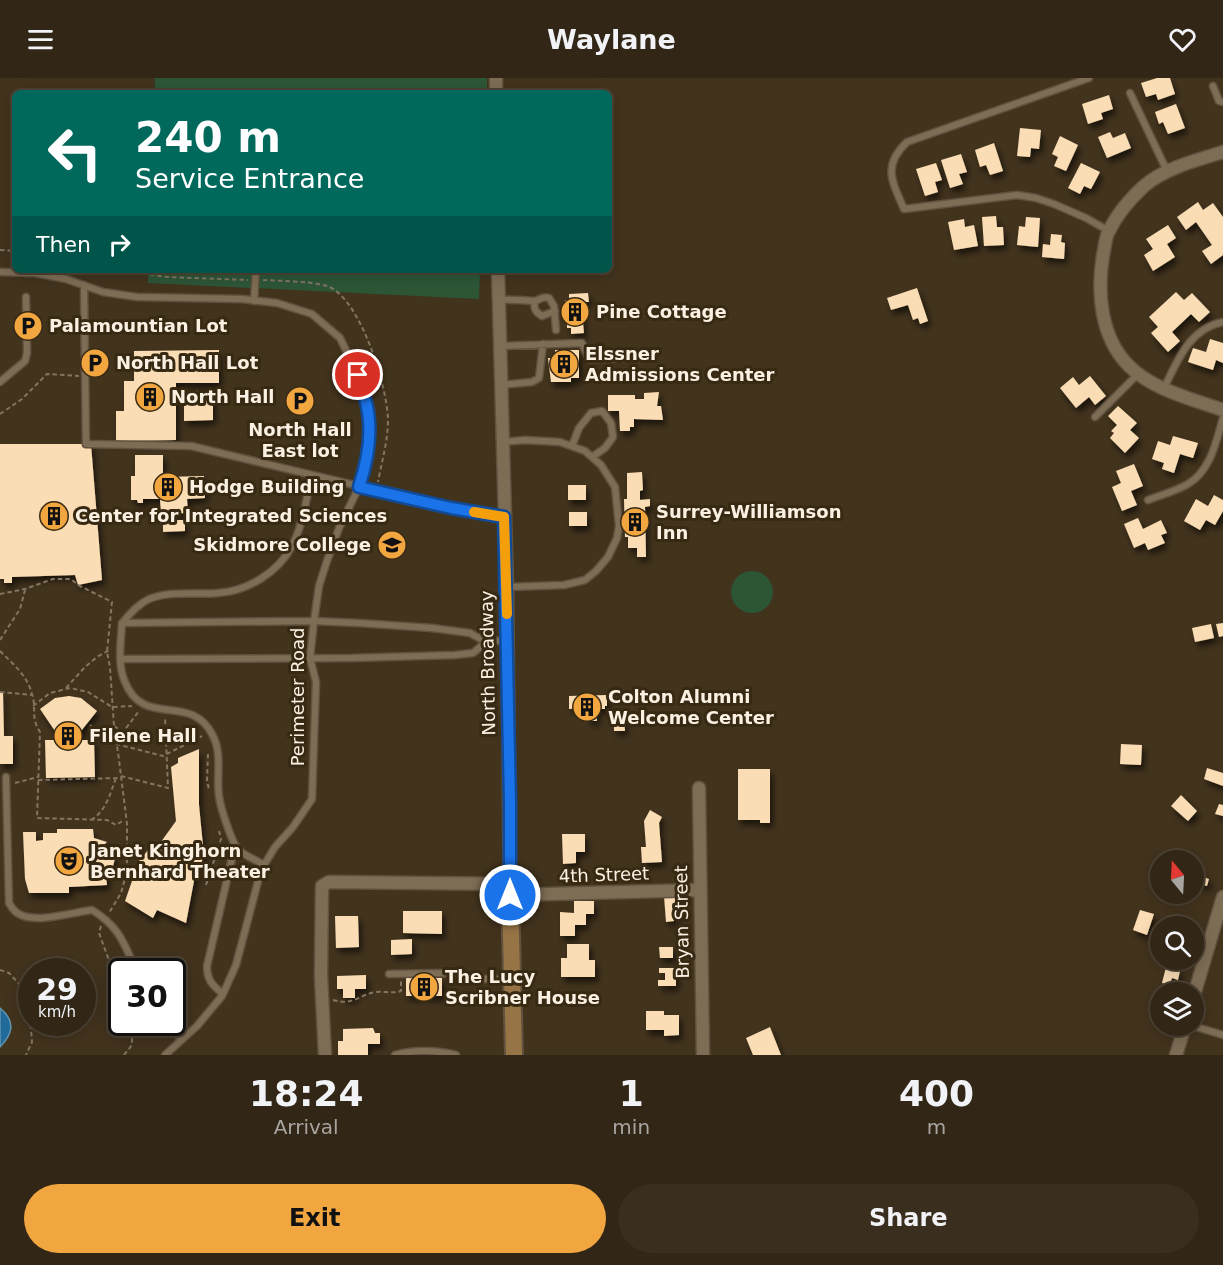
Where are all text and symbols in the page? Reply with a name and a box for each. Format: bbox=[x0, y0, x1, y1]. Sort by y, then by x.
icon: menu bbox=[24, 23, 57, 56]
icon: heart bbox=[1166, 23, 1199, 56]
text: Waylane bbox=[547, 24, 676, 55]
text: 240 m bbox=[135, 113, 281, 162]
icon: left bbox=[36, 114, 114, 192]
text: Service Entrance bbox=[135, 163, 364, 194]
icon: right bbox=[103, 228, 136, 261]
text: Then bbox=[36, 232, 91, 257]
building icon: Pine Cottage bbox=[559, 296, 591, 328]
place label: Pine Cottage bbox=[596, 301, 727, 322]
parking icon: Palamountian Lot bbox=[12, 310, 44, 342]
place label: Palamountian Lot bbox=[49, 315, 228, 336]
place label: Elssner Admissions Center bbox=[585, 343, 775, 385]
parking icon: North Hall Lot bbox=[79, 347, 111, 379]
building icon: Elssner Admissions Center bbox=[548, 348, 580, 380]
pin bbox=[332, 349, 383, 400]
place label: North Hall Lot bbox=[116, 352, 259, 373]
icon: arrive bbox=[341, 358, 374, 391]
building icon: North Hall bbox=[134, 381, 166, 413]
parking icon: North Hall East lot bbox=[284, 385, 316, 417]
place label: North Hall bbox=[171, 386, 275, 407]
place label: North Hall East lot bbox=[248, 419, 352, 461]
building icon: Hodge Building bbox=[152, 471, 184, 503]
place label: Hodge Building bbox=[189, 476, 344, 497]
building icon: Center for Integrated Sciences bbox=[38, 500, 70, 532]
place label: Surrey-Williamson Inn bbox=[656, 501, 841, 543]
place label: Center for Integrated Sciences bbox=[75, 505, 387, 526]
building icon: Surrey-Williamson Inn bbox=[619, 506, 651, 538]
school or university icon: Skidmore College bbox=[376, 529, 408, 561]
place label: Skidmore College bbox=[193, 534, 371, 555]
street label: North Broadway bbox=[476, 590, 499, 736]
street label: Perimeter Road bbox=[287, 628, 308, 766]
place label: Colton Alumni Welcome Center bbox=[608, 686, 774, 728]
building icon: Colton Alumni Welcome Center bbox=[571, 691, 603, 723]
building icon: Filene Hall bbox=[52, 720, 84, 752]
place label: Filene Hall bbox=[89, 725, 197, 746]
place label: Janet Kinghorn Bernhard Theater bbox=[88, 840, 270, 882]
theatre icon: Janet Kinghorn Bernhard Theater bbox=[53, 845, 85, 877]
north arrow bbox=[1150, 850, 1204, 904]
map controls bbox=[1150, 850, 1204, 1036]
street label: 4th Street bbox=[558, 862, 649, 887]
position arrow bbox=[478, 863, 542, 927]
street label: Bryan Street bbox=[670, 865, 693, 979]
button: search bbox=[1150, 916, 1204, 970]
speed limit sign: 30 bbox=[108, 958, 186, 1036]
place label: The Lucy Scribner House bbox=[445, 966, 600, 1008]
building icon: The Lucy Scribner House bbox=[408, 971, 440, 1003]
text: 29 bbox=[36, 972, 78, 1007]
button: layers bbox=[1150, 982, 1204, 1036]
text: km/h bbox=[38, 1003, 76, 1021]
text: 18:24 bbox=[249, 1073, 363, 1114]
text: 1 bbox=[619, 1073, 644, 1114]
text: 400 bbox=[899, 1073, 974, 1114]
text: Arrival bbox=[274, 1115, 339, 1139]
text: min bbox=[612, 1115, 650, 1139]
text: m bbox=[927, 1115, 946, 1139]
button: Exit bbox=[24, 1184, 606, 1253]
button: Share bbox=[618, 1184, 1199, 1253]

